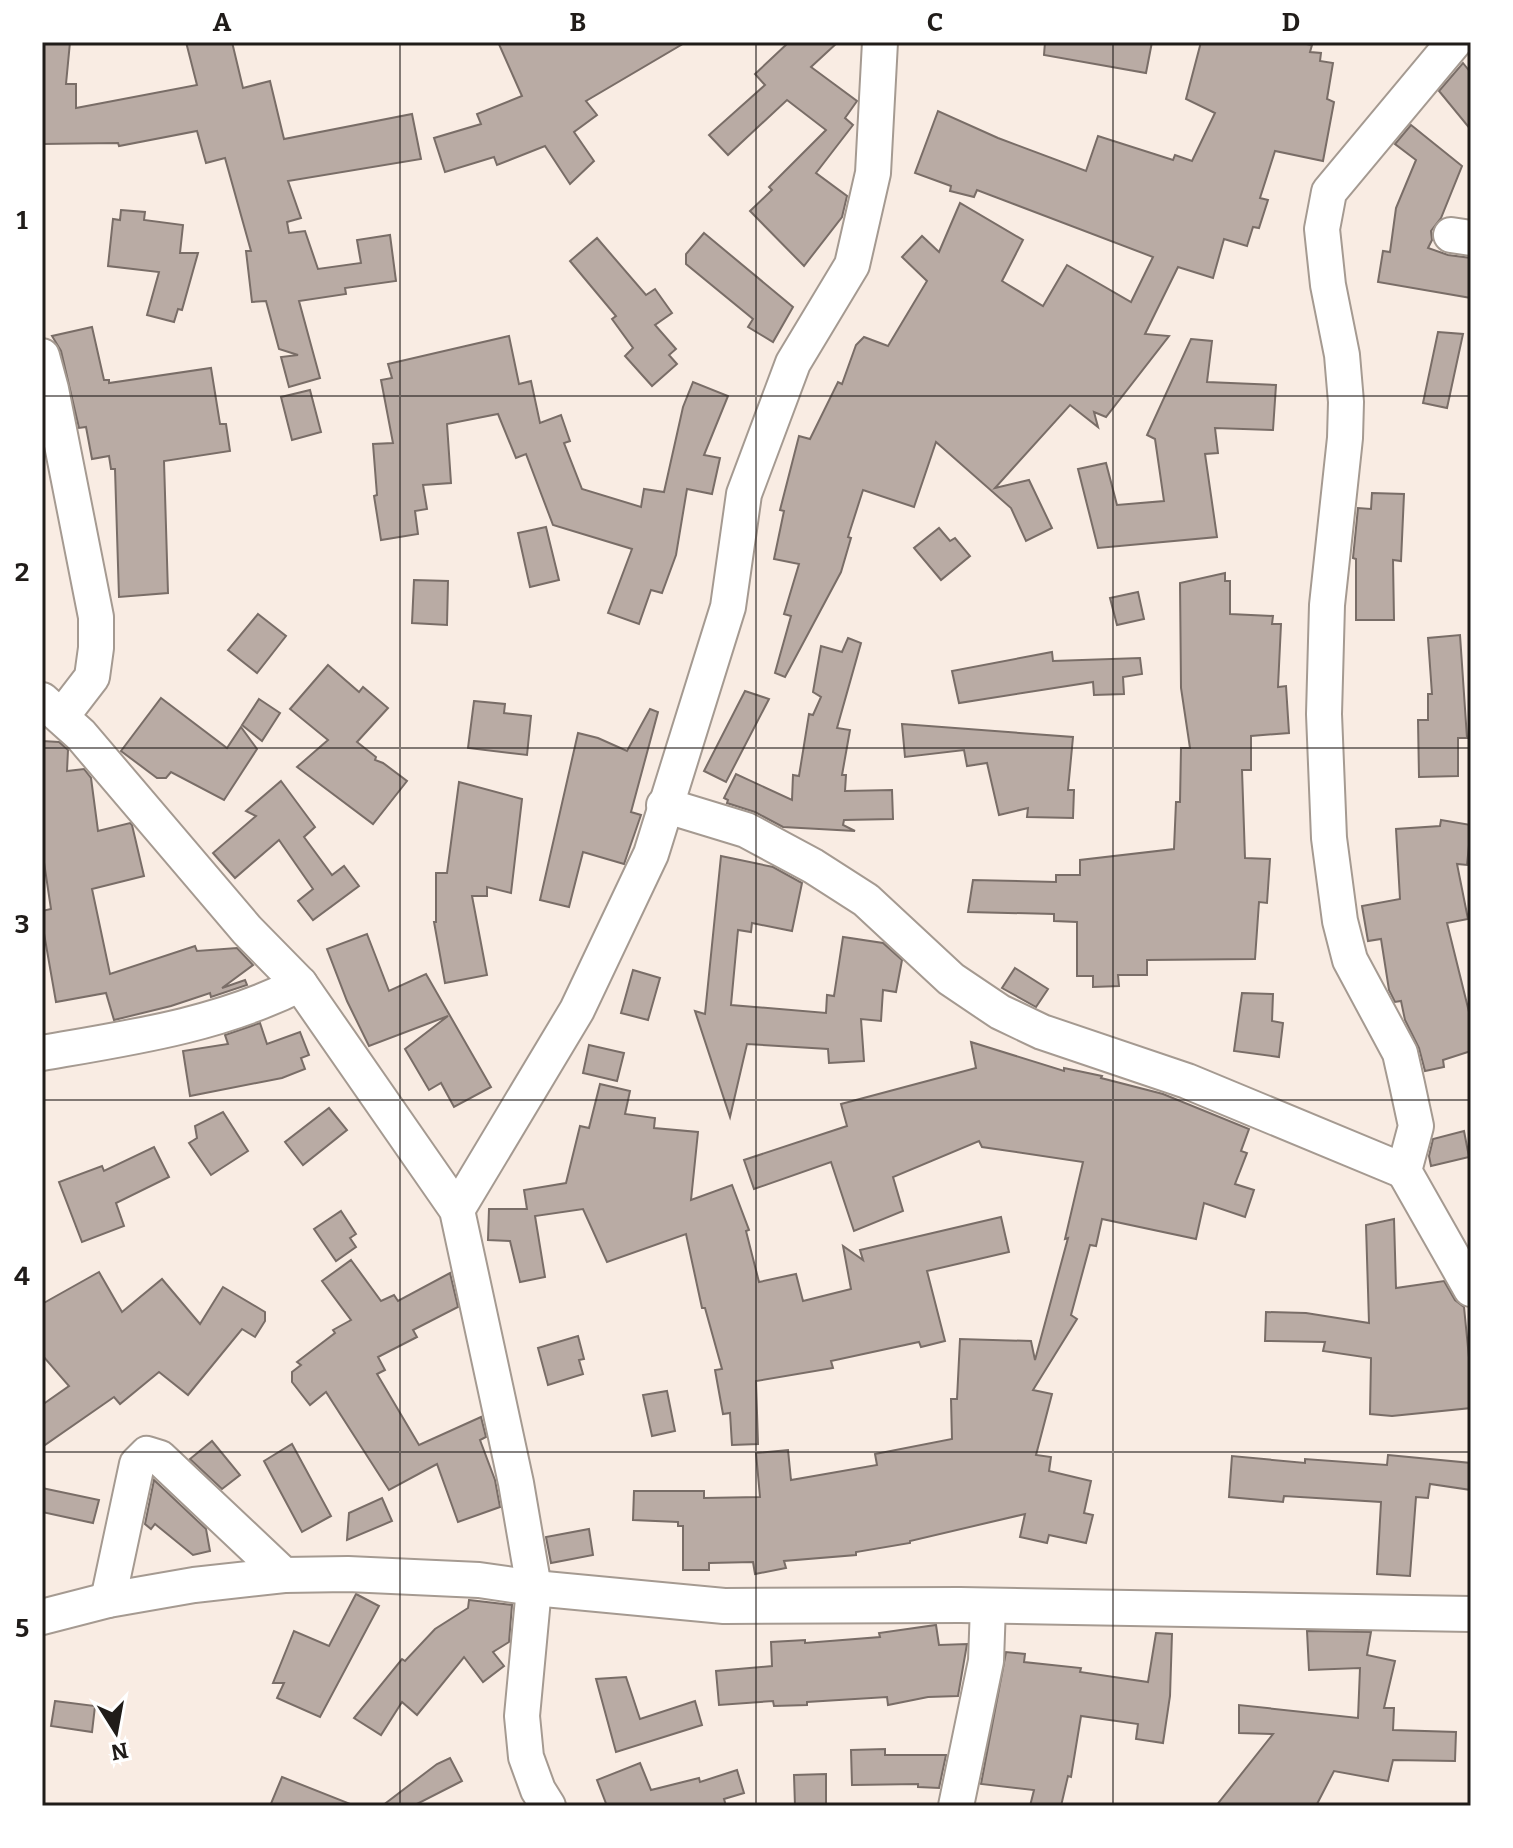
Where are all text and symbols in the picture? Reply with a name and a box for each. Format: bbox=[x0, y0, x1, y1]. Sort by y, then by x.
text: A bbox=[213, 7, 232, 38]
text: B bbox=[570, 7, 586, 38]
text: C bbox=[927, 7, 943, 38]
text: D bbox=[1282, 7, 1300, 38]
text: 1 bbox=[16, 205, 28, 236]
text: 2 bbox=[15, 557, 29, 588]
text: 3 bbox=[15, 909, 29, 940]
text: 4 bbox=[14, 1261, 30, 1292]
text: 5 bbox=[15, 1613, 29, 1644]
north arrow bbox=[76, 1692, 156, 1772]
text: N bbox=[109, 1736, 131, 1766]

